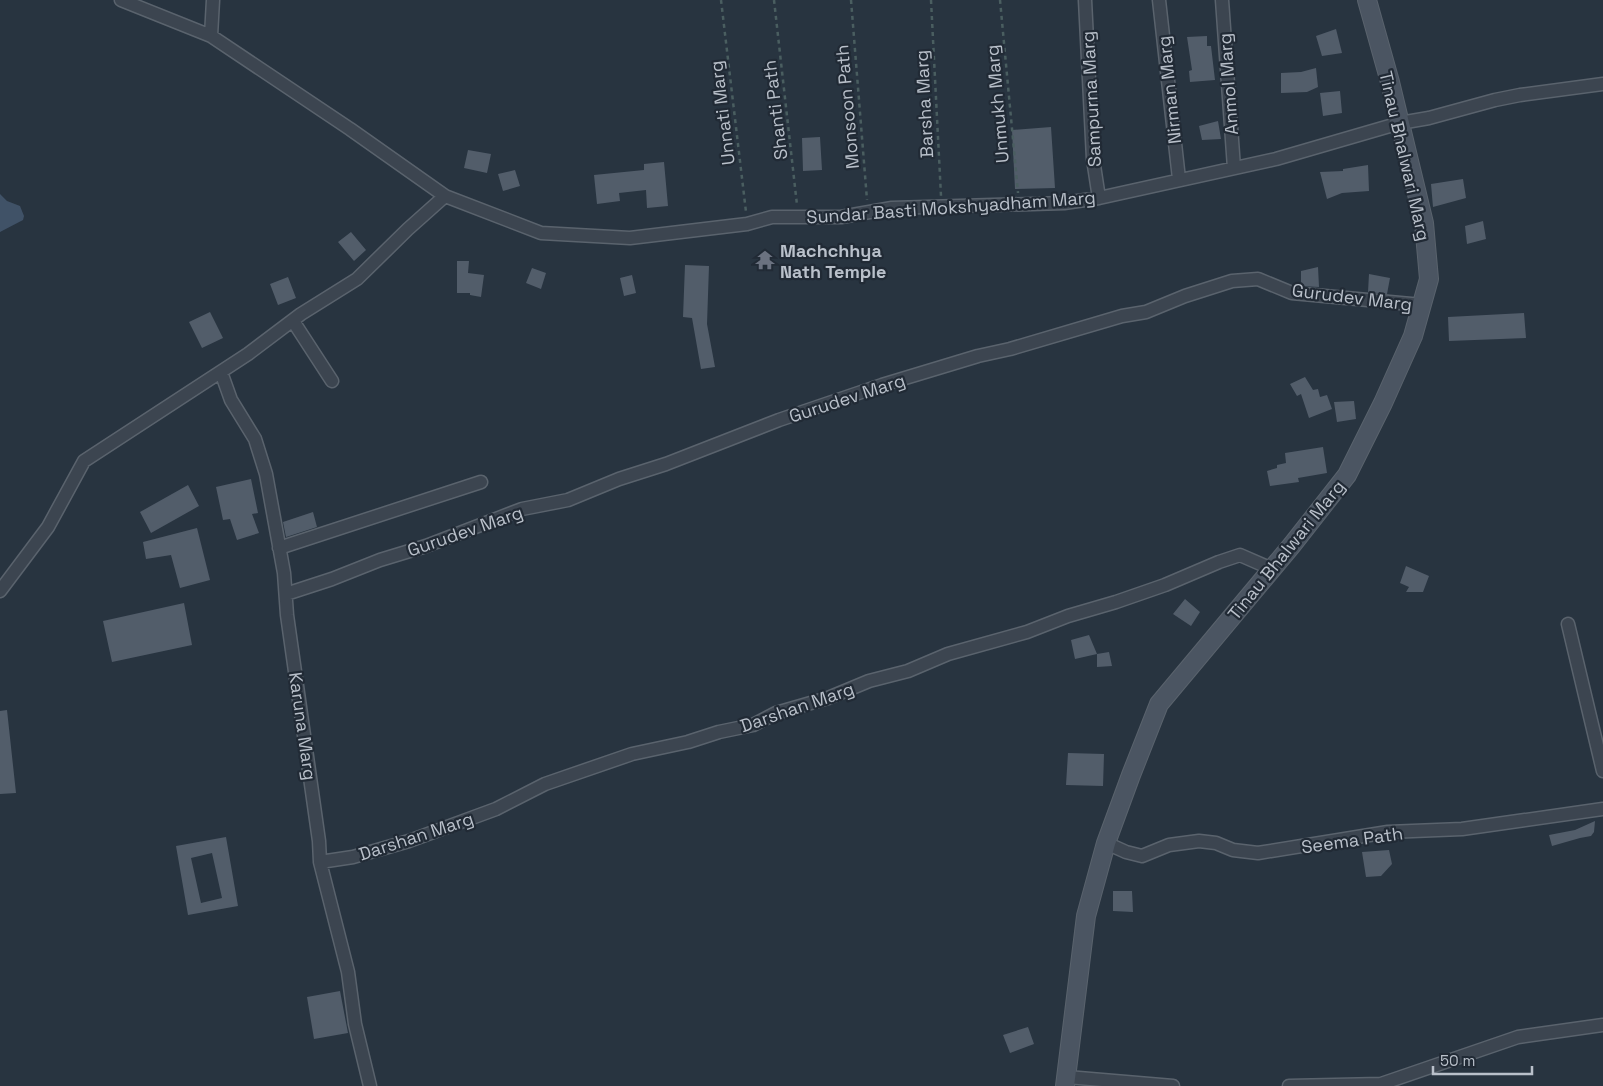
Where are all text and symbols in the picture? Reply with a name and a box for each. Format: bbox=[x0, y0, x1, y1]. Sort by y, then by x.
street label: Sampurna Marg bbox=[1076, 30, 1106, 168]
street label: Anmol Marg bbox=[1213, 32, 1243, 136]
street label: Nirman Marg bbox=[1152, 35, 1186, 145]
street label: Monsoon Path bbox=[830, 44, 864, 170]
street label: Unmukh Marg bbox=[980, 44, 1014, 164]
street label: Barsha Marg bbox=[910, 49, 938, 159]
street label: Unnati Marg bbox=[704, 59, 740, 167]
street label: Shanti Path bbox=[757, 59, 793, 161]
street label: Tinau Bhalwari Marg bbox=[1374, 69, 1436, 243]
street label: Sundar Basti Mokshyadham Marg bbox=[806, 185, 1096, 229]
place label: Machchhya Nath Temple bbox=[780, 239, 886, 283]
temple icon: Machchhya Nath Temple bbox=[754, 249, 776, 271]
street label: Gurudev Marg bbox=[1291, 278, 1413, 316]
street label: Gurudev Marg bbox=[786, 368, 908, 428]
street label: Tinau Bhalwari Marg bbox=[1222, 475, 1350, 625]
street label: Gurudev Marg bbox=[404, 500, 526, 562]
street label: Karuna Marg bbox=[284, 670, 322, 782]
street label: Darshan Marg bbox=[737, 677, 857, 737]
street label: Darshan Marg bbox=[356, 807, 476, 865]
street label: Seema Path bbox=[1300, 821, 1404, 859]
scale bar bbox=[1433, 1044, 1532, 1076]
text: 50 m bbox=[1440, 1051, 1475, 1070]

